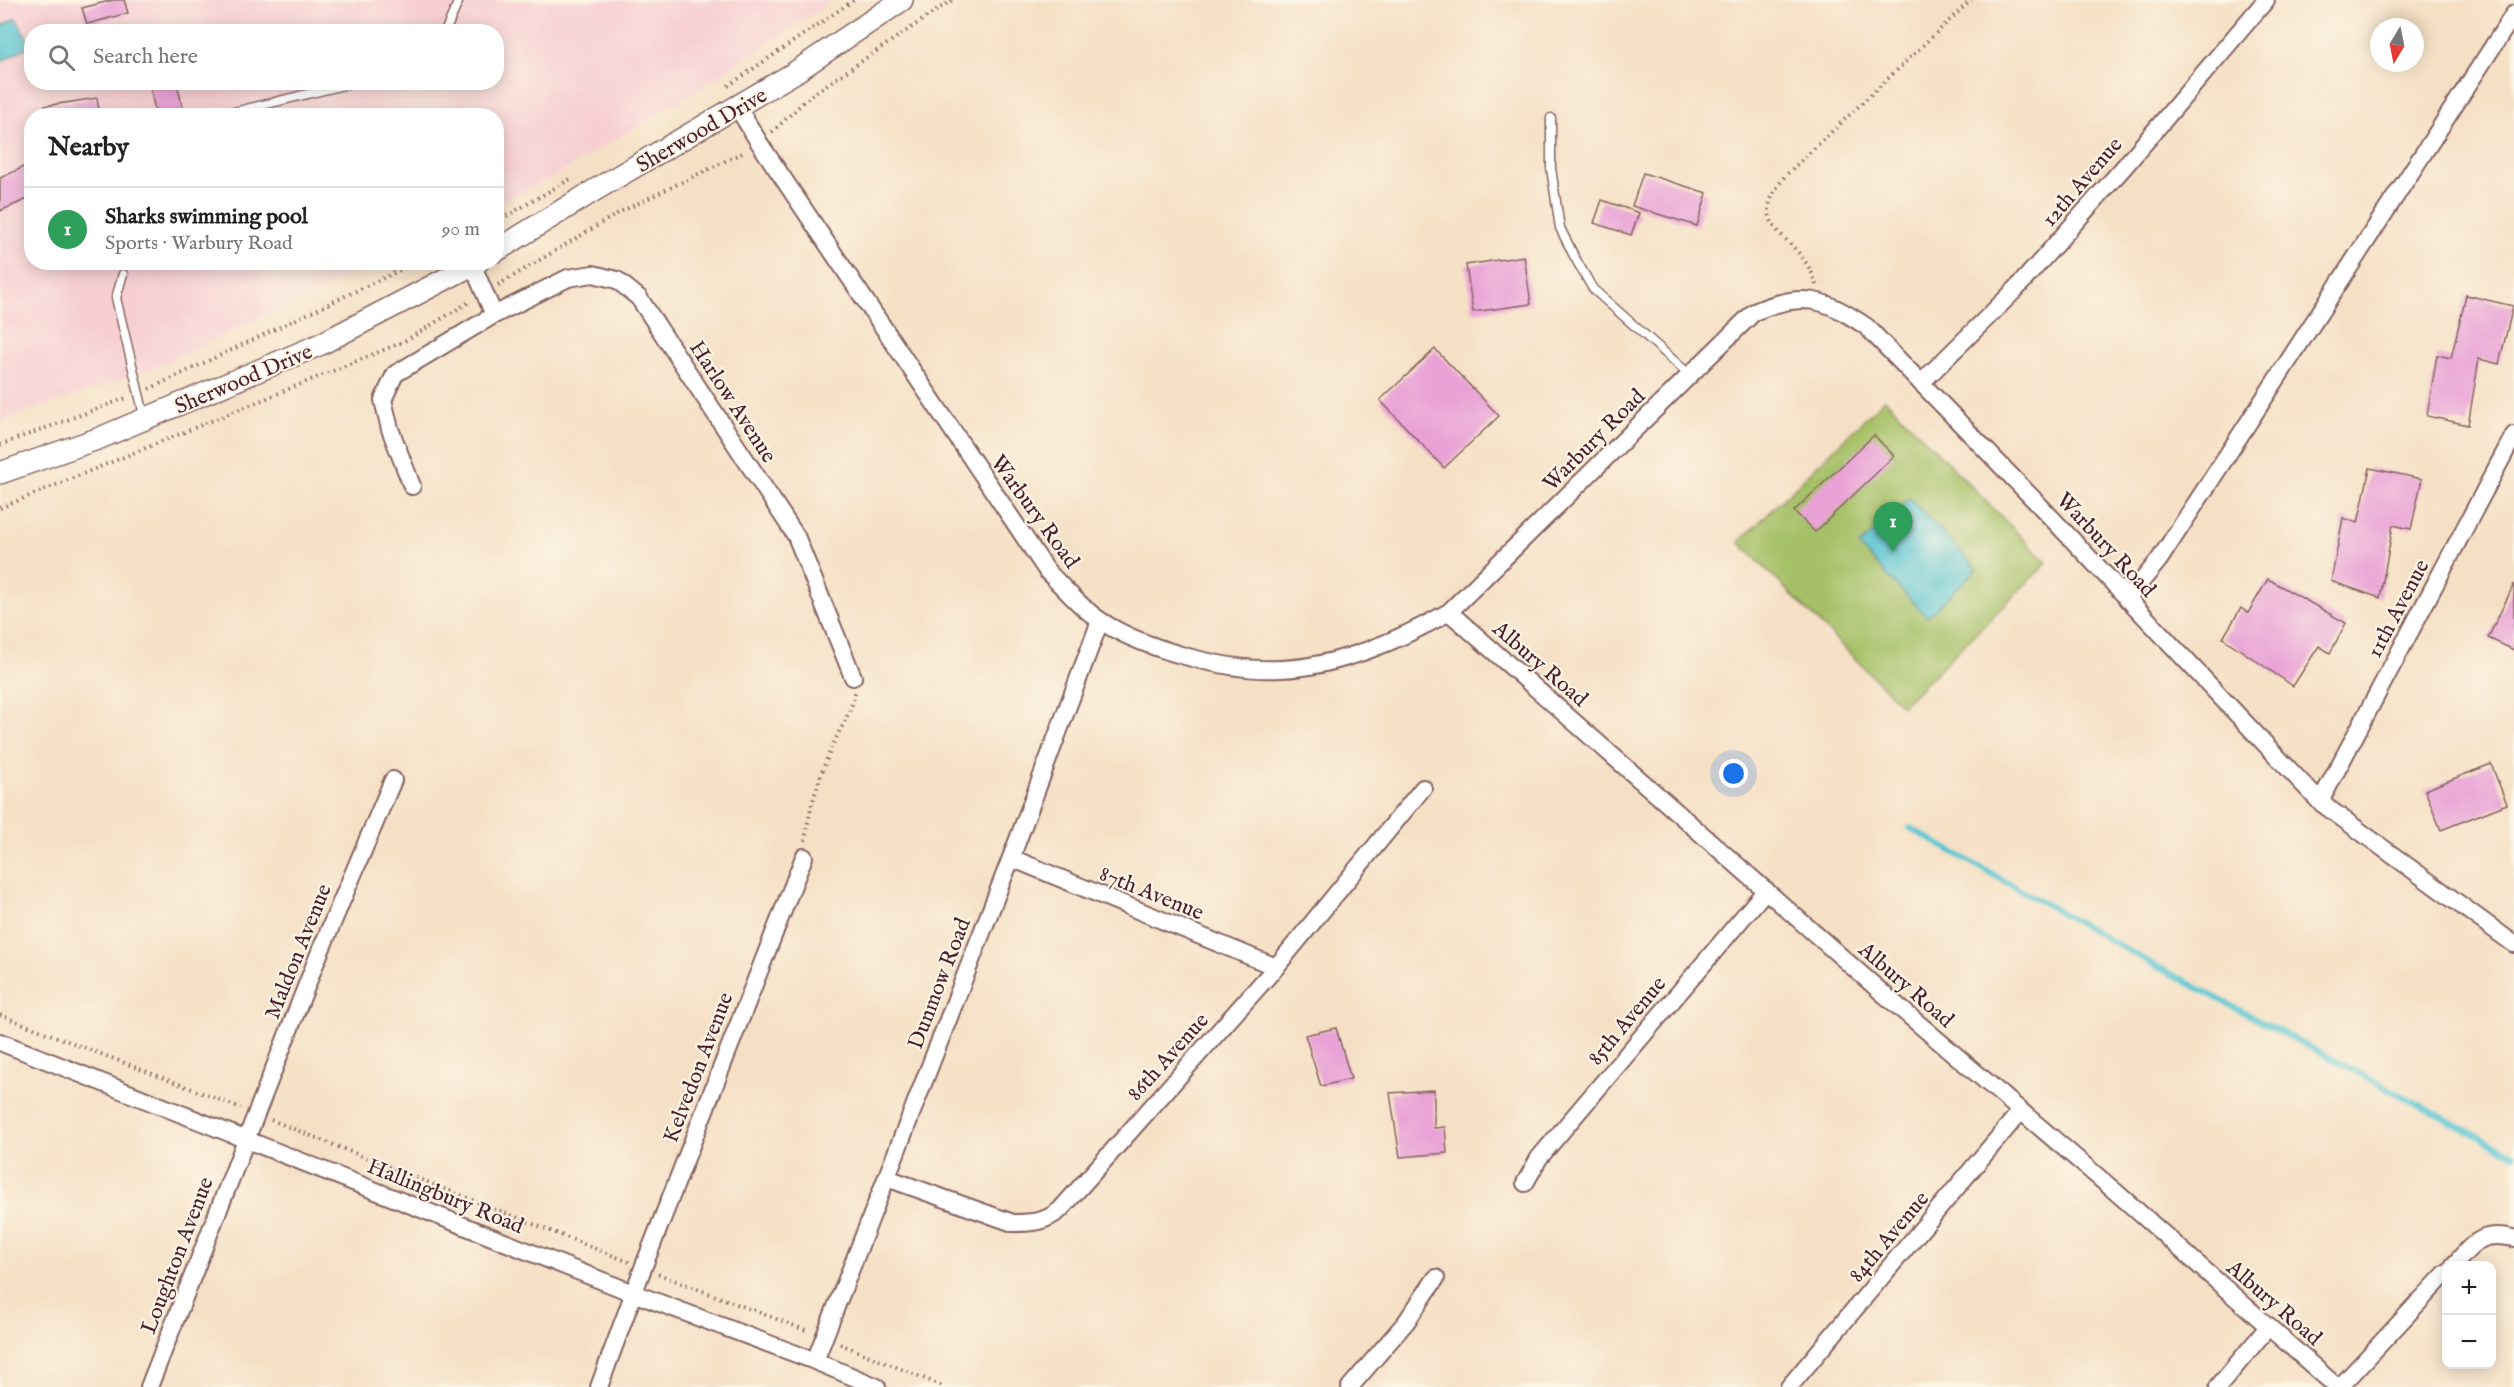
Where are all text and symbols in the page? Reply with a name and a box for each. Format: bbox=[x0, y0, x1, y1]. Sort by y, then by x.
north arrow bbox=[2370, 18, 2424, 72]
search box bbox=[24, 24, 504, 90]
icon: search bbox=[45, 41, 78, 74]
text: Search here bbox=[93, 43, 198, 71]
street label: Sherwood Drive bbox=[631, 82, 773, 180]
text: Nearby bbox=[48, 131, 129, 164]
street label: 12th Avenue bbox=[2036, 132, 2129, 233]
text: Sharks swimming pool bbox=[105, 203, 308, 231]
text: 1 bbox=[64, 217, 71, 242]
text: 90 m bbox=[442, 217, 480, 242]
text: Sports · Warbury Road bbox=[105, 231, 293, 256]
street label: Harlow Avenue bbox=[682, 336, 782, 469]
street label: Sherwood Drive bbox=[171, 338, 317, 421]
street label: Warbury Road bbox=[1537, 383, 1652, 498]
street label: Warbury Road bbox=[984, 450, 1085, 575]
street label: Warbury Road bbox=[2050, 487, 2162, 604]
pin: 1 bbox=[1874, 502, 1912, 552]
street label: 11th Avenue bbox=[2361, 555, 2436, 663]
street label: Albury Road bbox=[1485, 615, 1593, 714]
your location bbox=[1719, 759, 1748, 788]
street label: 87th Avenue bbox=[1095, 860, 1208, 927]
street label: Maldon Avenue bbox=[259, 880, 339, 1023]
street label: Dunmow Road bbox=[902, 914, 978, 1053]
street label: Albury Road bbox=[1851, 936, 1959, 1035]
street label: 85th Avenue bbox=[1582, 971, 1673, 1072]
street label: Kelvedon Avenue bbox=[657, 989, 740, 1147]
street label: 86th Avenue bbox=[1122, 1007, 1215, 1107]
street label: Hallingbury Road bbox=[363, 1153, 528, 1241]
street label: Loughton Avenue bbox=[135, 1173, 221, 1338]
street label: 84th Avenue bbox=[1843, 1186, 1936, 1289]
street label: Albury Road bbox=[2219, 1254, 2327, 1353]
map controls bbox=[2442, 1261, 2496, 1369]
button: + bbox=[2442, 1261, 2496, 1315]
button: − bbox=[2442, 1315, 2496, 1369]

